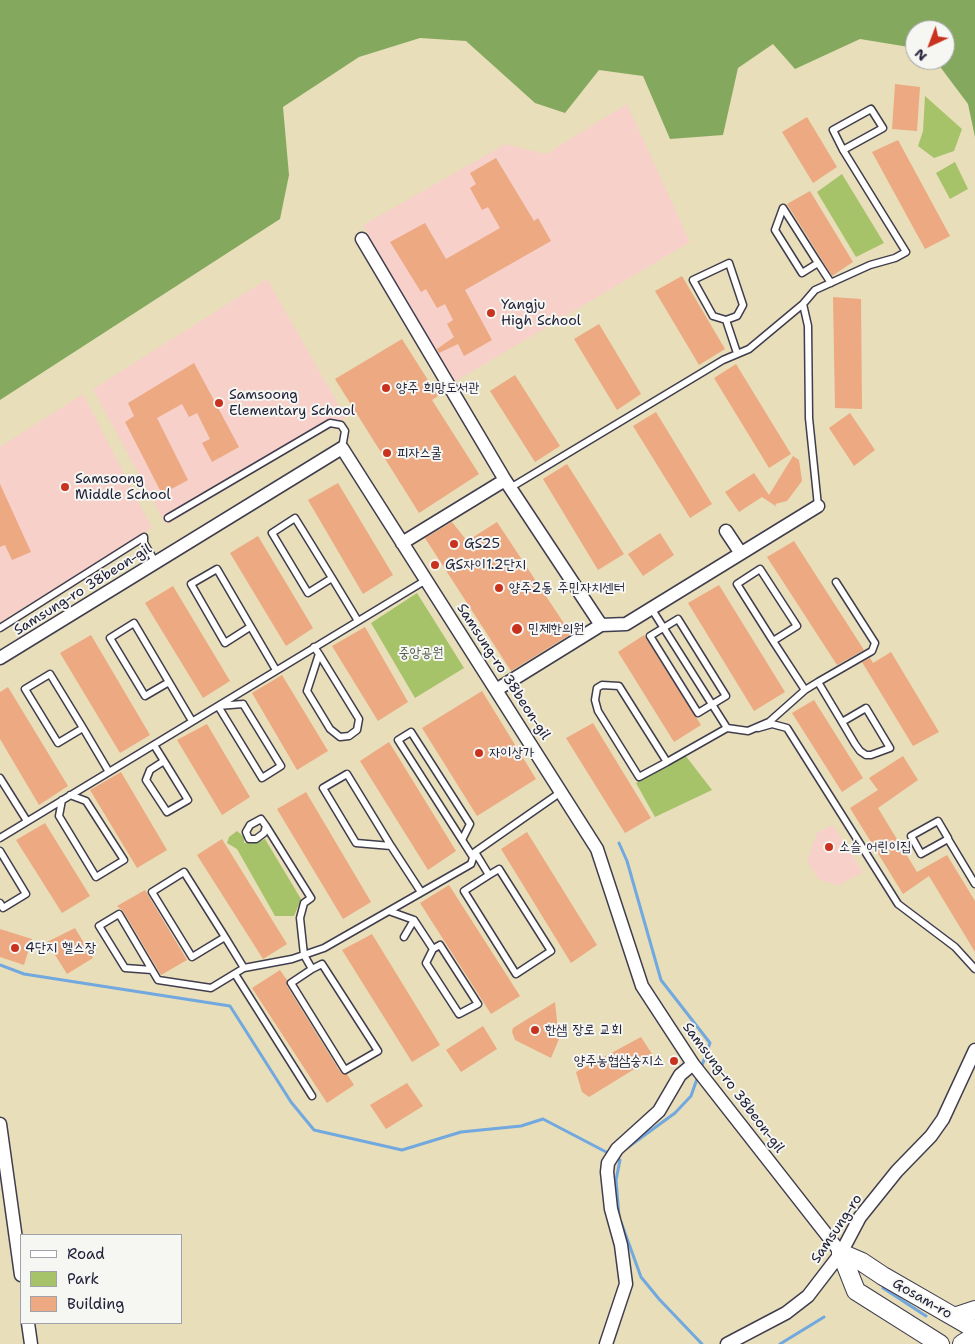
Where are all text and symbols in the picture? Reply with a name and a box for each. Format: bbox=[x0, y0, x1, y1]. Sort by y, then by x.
north arrow bbox=[905, 20, 955, 70]
text: N bbox=[910, 45, 931, 66]
place label: Yangju High School bbox=[501, 297, 581, 330]
marker: Yangju High School bbox=[485, 307, 497, 319]
place label: 양주 희망도서관 bbox=[396, 380, 480, 396]
marker: 양주 희망도서관 bbox=[380, 382, 392, 394]
place label: Samsoong Elementary School bbox=[229, 387, 355, 420]
marker: Samsoong Elementary School bbox=[213, 397, 225, 409]
place label: 피자스쿨 bbox=[397, 445, 442, 461]
marker: 피자스쿨 bbox=[381, 447, 393, 459]
place label: Samsoong Middle School bbox=[75, 471, 171, 504]
marker: Samsoong Middle School bbox=[59, 481, 71, 493]
place label: GS25 bbox=[464, 536, 500, 552]
marker: GS25 bbox=[448, 538, 460, 550]
street label: Samsung-ro 38beon-gil bbox=[11, 541, 155, 639]
place label: GS자이1.2단지 bbox=[445, 557, 526, 573]
marker: GS자이1.2단지 bbox=[429, 559, 441, 571]
place label: 양주2동 주민자치센터 bbox=[509, 580, 625, 596]
marker: 양주2동 주민자치센터 bbox=[493, 582, 505, 594]
street label: Samsung-ro 38beon-gil bbox=[453, 601, 553, 743]
place label: 민제한의원 bbox=[528, 621, 584, 637]
marker: 민제한의원 bbox=[510, 622, 524, 636]
park label: 중앙공원 bbox=[398, 645, 444, 661]
place label: 자이상가 bbox=[489, 745, 534, 761]
marker: 자이상가 bbox=[473, 747, 485, 759]
place label: 소슬 어린이집 bbox=[839, 839, 911, 855]
marker: 소슬 어린이집 bbox=[823, 841, 835, 853]
place label: 4단지 헬스장 bbox=[25, 940, 96, 956]
marker: 4단지 헬스장 bbox=[9, 942, 21, 954]
street label: Samsung-ro 38beon-gil bbox=[678, 1019, 788, 1157]
place label: 한샘 장로 교회 bbox=[545, 1022, 622, 1038]
marker: 한샘 장로 교회 bbox=[529, 1024, 541, 1036]
place label: 양주농협삼숭지소 bbox=[574, 1053, 664, 1069]
marker: 양주농협삼숭지소 bbox=[668, 1055, 680, 1067]
street label: Samsung-ro bbox=[808, 1191, 866, 1267]
legend bbox=[20, 1234, 182, 1324]
text: Road bbox=[67, 1244, 105, 1264]
text: Park bbox=[67, 1269, 99, 1289]
street label: Gosam-ro bbox=[889, 1275, 955, 1323]
text: Building bbox=[67, 1294, 124, 1314]

